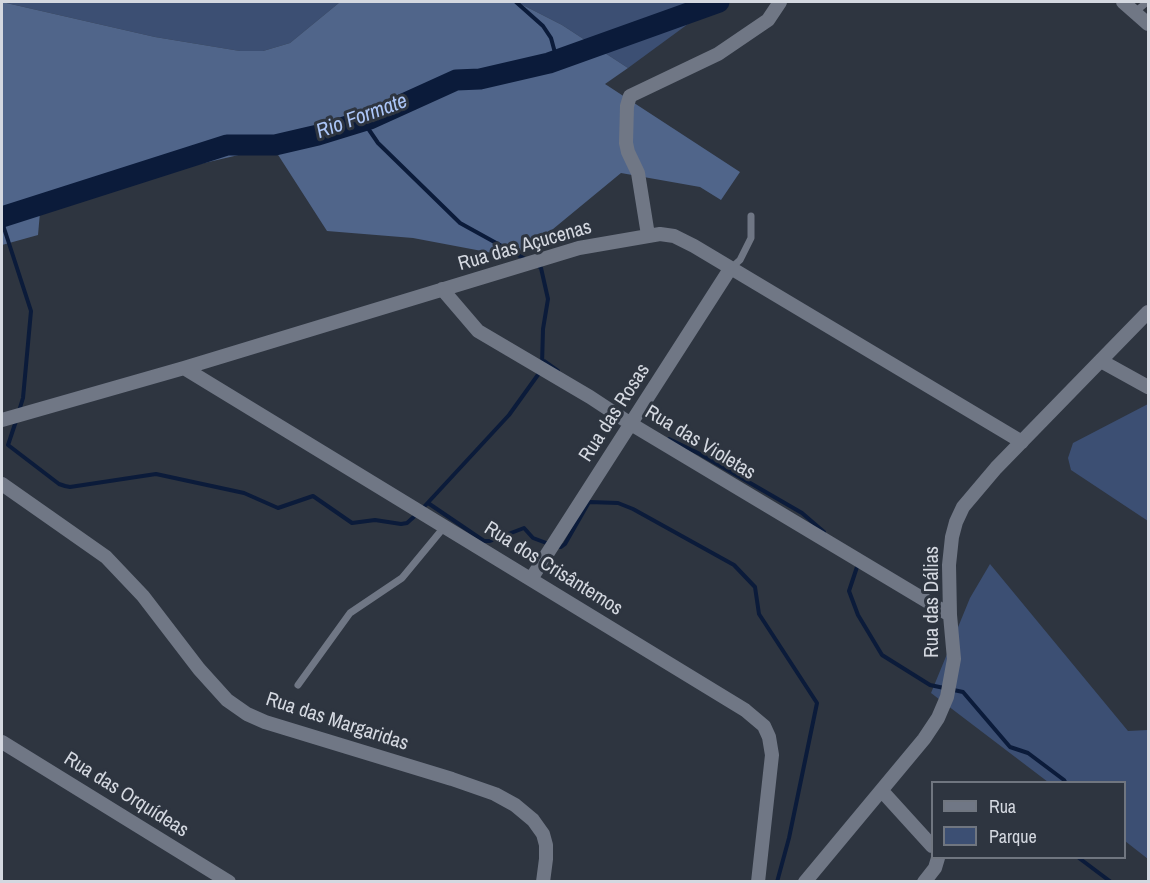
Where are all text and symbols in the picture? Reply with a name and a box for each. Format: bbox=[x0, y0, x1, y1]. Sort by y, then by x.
water label: Rio Formate bbox=[313, 89, 411, 145]
street label: Rua das Açucenas bbox=[456, 215, 594, 277]
street label: Rua das Rosas bbox=[574, 359, 656, 467]
street label: Rua das Violetas bbox=[640, 401, 760, 485]
street label: Rua dos Crisântemos bbox=[479, 517, 627, 621]
street label: Rua das Dálias bbox=[921, 546, 945, 658]
street label: Rua das Margaridas bbox=[263, 688, 411, 756]
street label: Rua das Orquídeas bbox=[59, 747, 193, 843]
legend bbox=[931, 781, 1126, 859]
text: Rua bbox=[989, 794, 1016, 819]
text: Parque bbox=[989, 824, 1037, 849]

